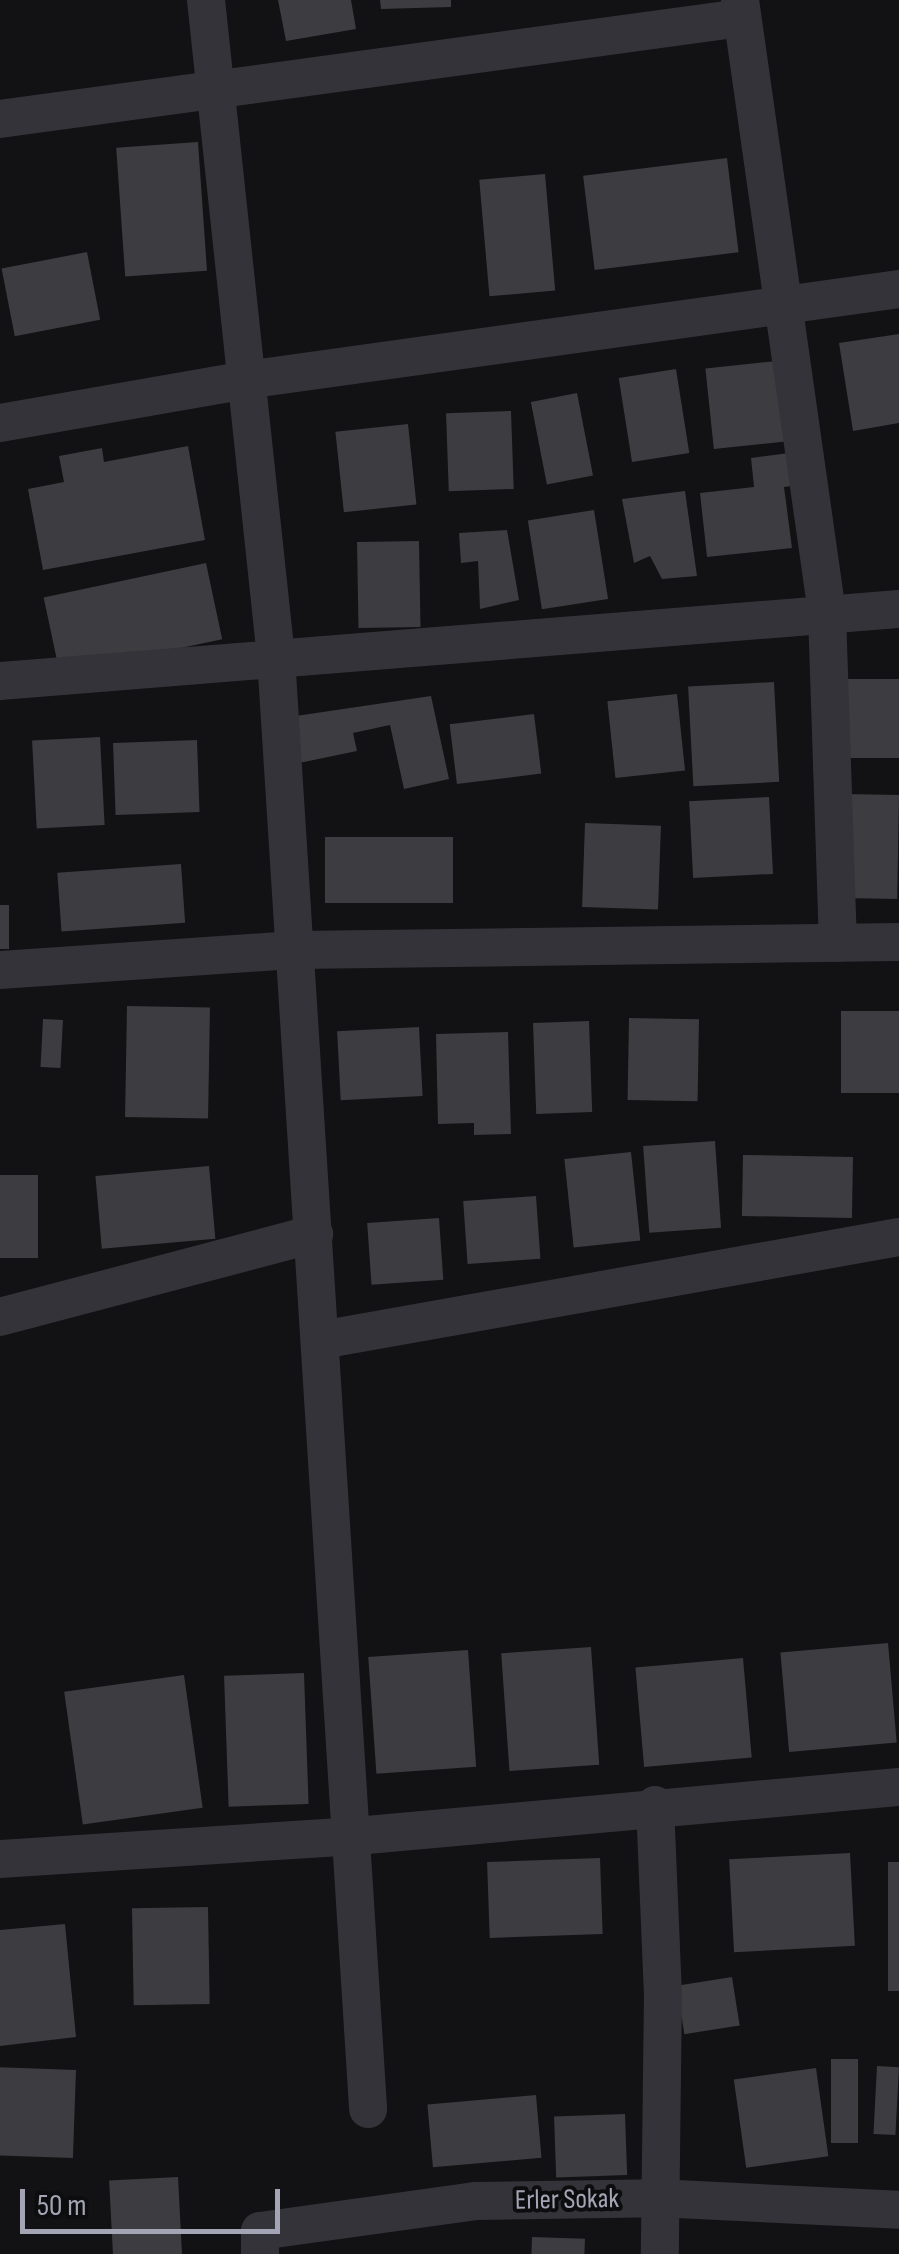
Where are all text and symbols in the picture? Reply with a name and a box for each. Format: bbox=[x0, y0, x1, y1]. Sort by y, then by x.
scale bar bbox=[25, 2169, 285, 2231]
street label: Erler Sokak bbox=[515, 2182, 619, 2218]
text: 50 m bbox=[37, 2188, 86, 2224]

